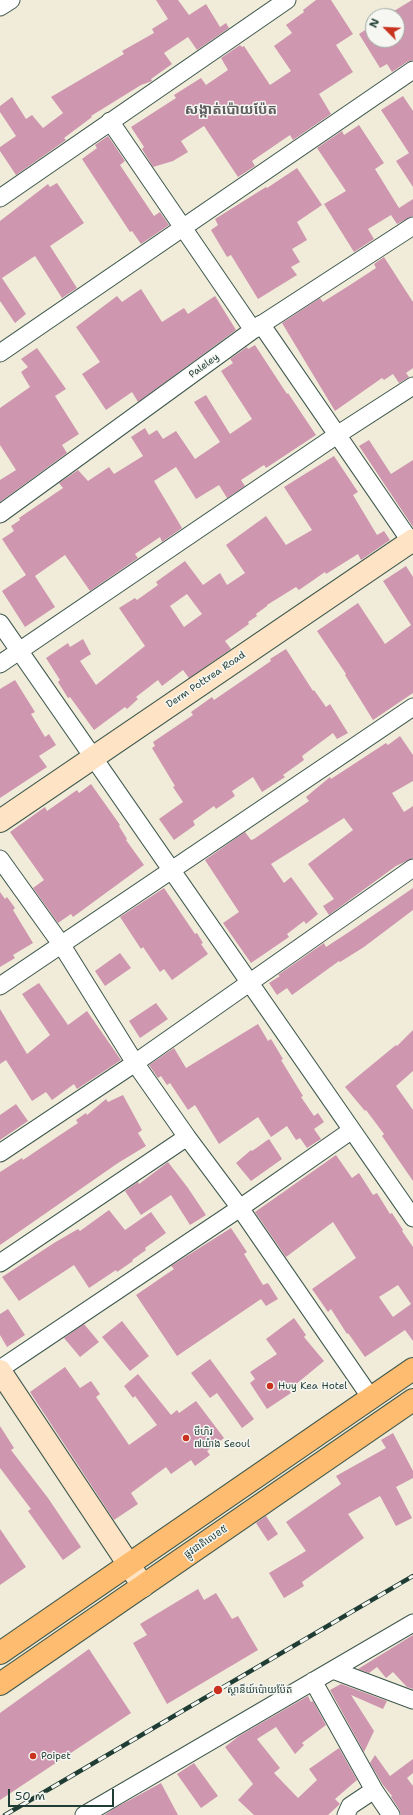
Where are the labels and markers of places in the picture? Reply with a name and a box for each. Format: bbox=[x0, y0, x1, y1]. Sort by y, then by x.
place label: Huy Kea Hotel bbox=[278, 1380, 347, 1392]
marker: Huy Kea Hotel bbox=[265, 1381, 275, 1391]
place label: មីហិរ ៧យ៉ាង Seoul bbox=[194, 1426, 250, 1450]
marker: មីហិរ ៧យ៉ាង Seoul bbox=[181, 1433, 191, 1443]
marker: ស្ថានីយ៍ប៉ោយប៉ែត bbox=[212, 1684, 224, 1696]
place label: ស្ថានីយ៍ប៉ោយប៉ែត bbox=[227, 1684, 292, 1696]
place label: Poipet bbox=[41, 1750, 71, 1762]
marker: Poipet bbox=[28, 1751, 38, 1761]

